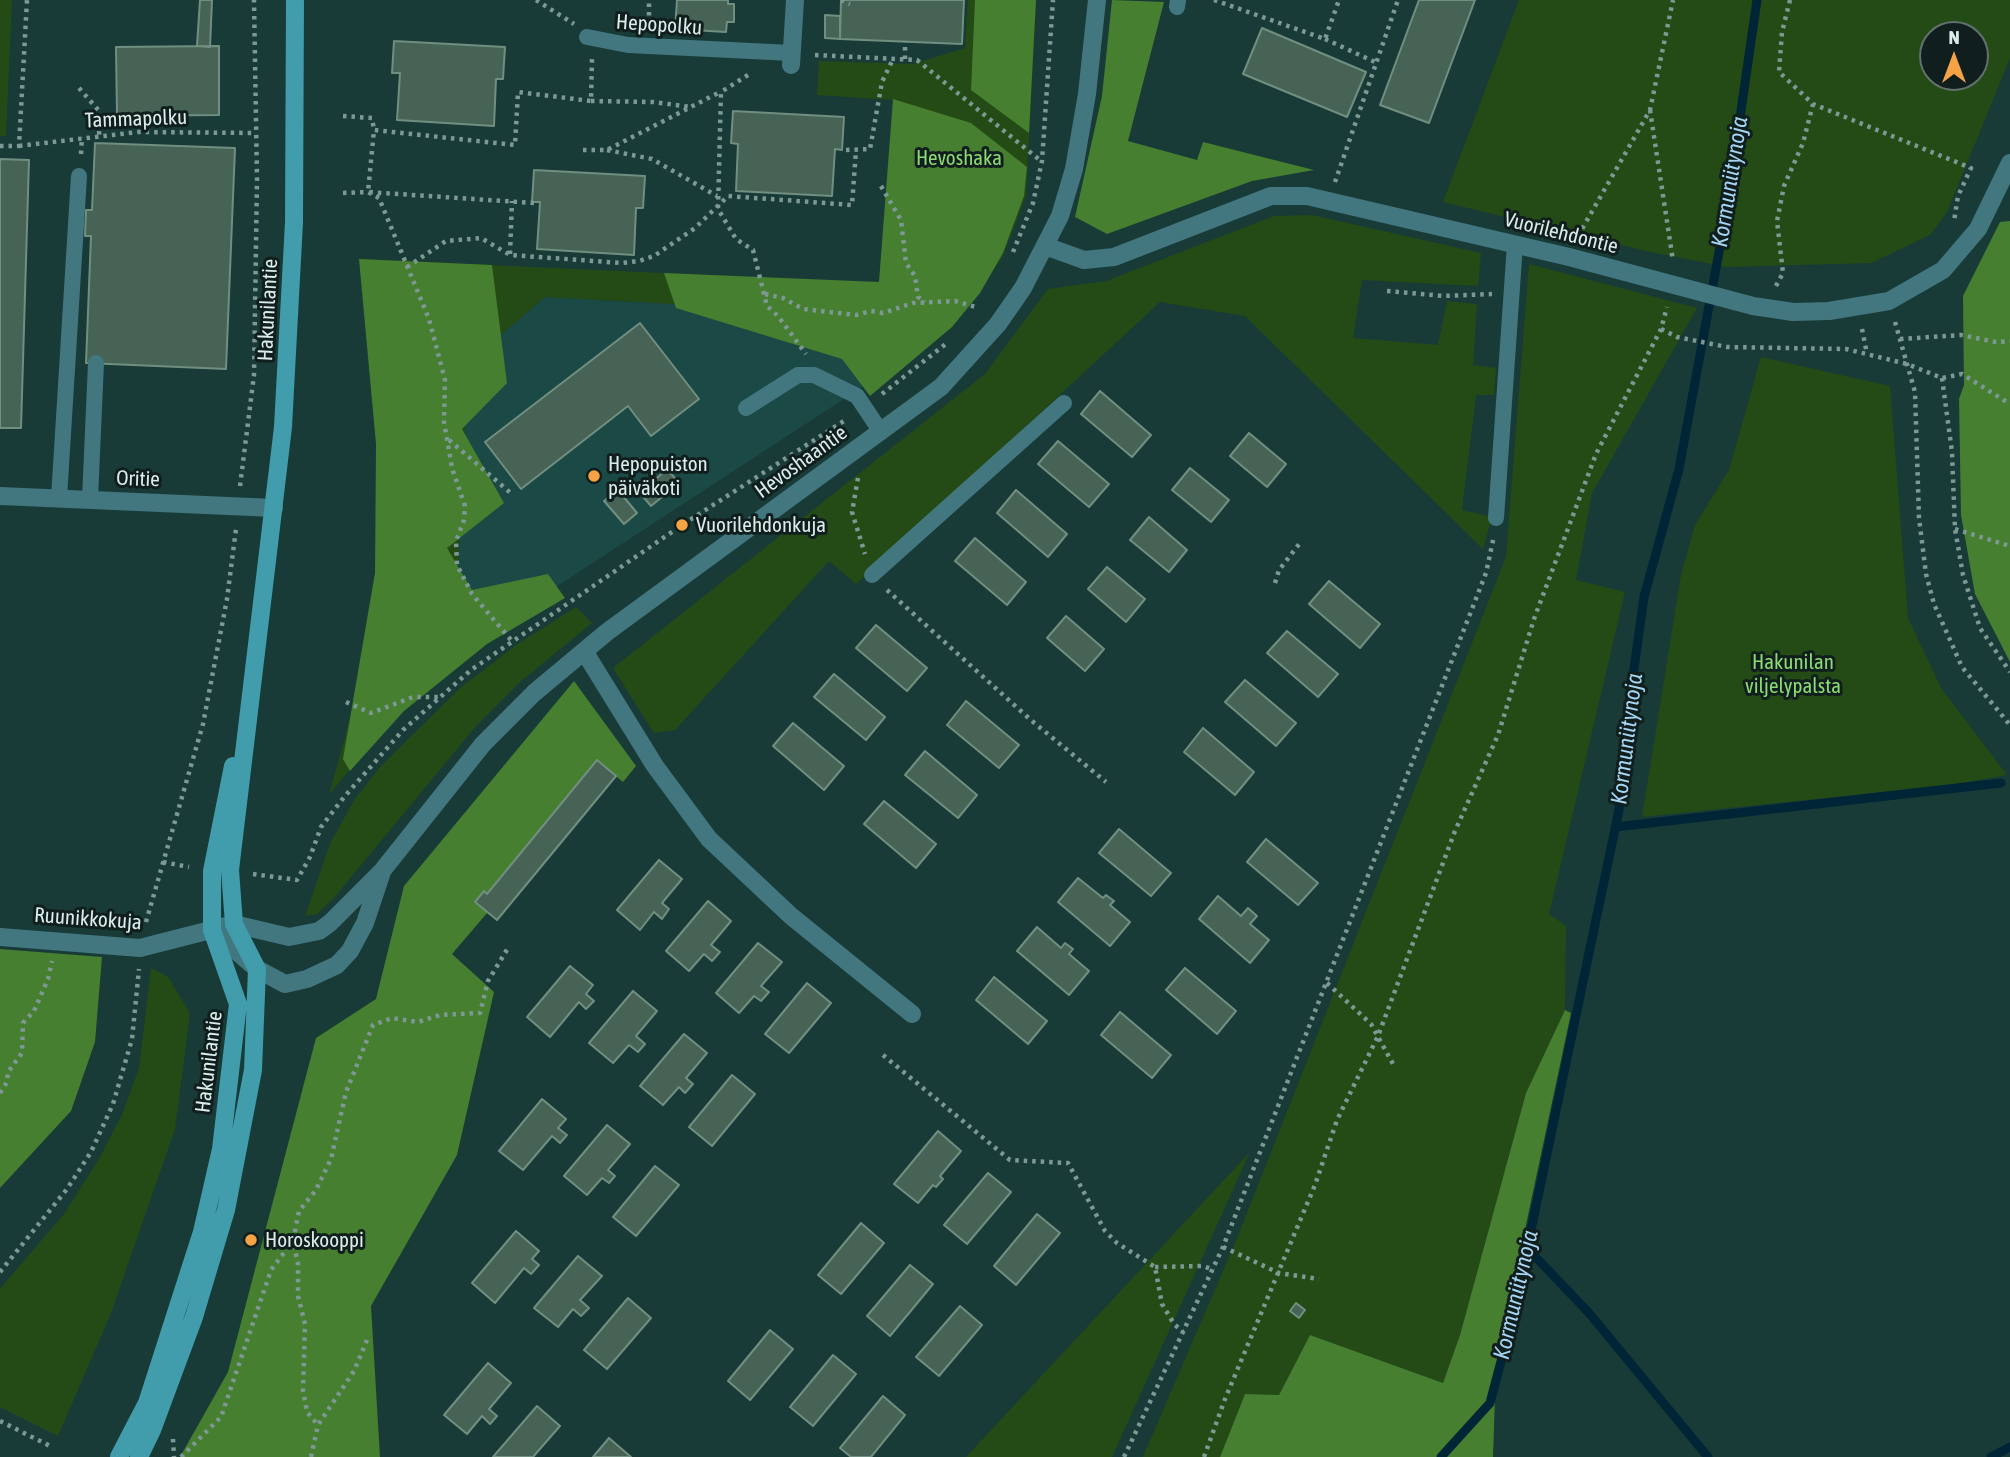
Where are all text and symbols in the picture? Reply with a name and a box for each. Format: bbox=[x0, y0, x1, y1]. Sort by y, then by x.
street label: Hepopolku bbox=[615, 9, 703, 41]
north arrow bbox=[1919, 21, 1989, 91]
text: N bbox=[1948, 26, 1960, 48]
street label: Tammapolku bbox=[84, 105, 188, 133]
water label: Kormuniitynoja bbox=[1706, 115, 1754, 249]
park label: Hevoshaka bbox=[916, 145, 1002, 171]
street label: Vuorilehdontie bbox=[1501, 207, 1621, 259]
street label: Hakunilantie bbox=[253, 258, 283, 362]
street label: Hevoshaantie bbox=[750, 420, 852, 504]
place label: Hepopuiston päiväkoti bbox=[608, 451, 708, 501]
street label: Oritie bbox=[116, 466, 160, 492]
marker: Hepopuiston päiväkoti bbox=[586, 468, 602, 484]
place label: Vuorilehdonkuja bbox=[696, 512, 826, 538]
marker: Vuorilehdonkuja bbox=[674, 517, 690, 533]
park label: Hakunilan viljelypalsta bbox=[1745, 649, 1841, 699]
water label: Kormuniitynoja bbox=[1605, 672, 1649, 806]
street label: Ruunikkokuja bbox=[33, 903, 143, 935]
street label: Hakunilantie bbox=[190, 1010, 228, 1114]
place label: Horoskooppi bbox=[265, 1227, 364, 1253]
water label: Kormuniitynoja bbox=[1488, 1228, 1544, 1362]
marker: Horoskooppi bbox=[243, 1232, 259, 1248]

